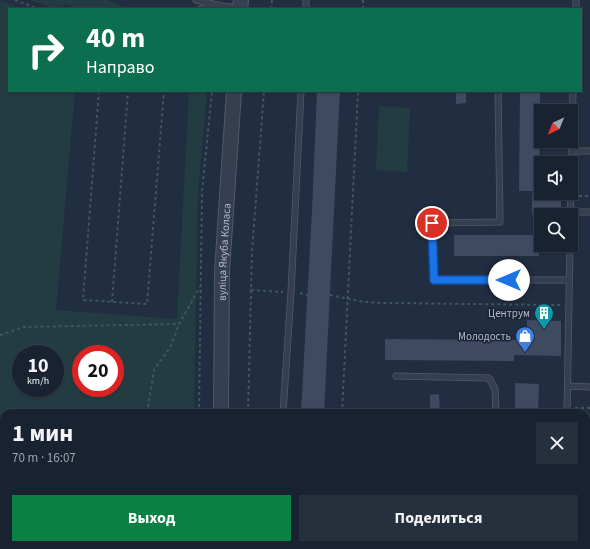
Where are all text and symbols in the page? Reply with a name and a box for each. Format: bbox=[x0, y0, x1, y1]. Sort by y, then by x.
text: 40 m bbox=[86, 18, 145, 58]
icon: right bbox=[20, 24, 72, 76]
text: Направо bbox=[86, 55, 154, 80]
north arrow bbox=[534, 104, 578, 148]
map controls bbox=[534, 104, 578, 252]
button: sound bbox=[534, 156, 578, 200]
street label: вуліца Якуба Коласа bbox=[214, 203, 234, 301]
pin bbox=[415, 206, 449, 240]
button: search bbox=[534, 208, 578, 252]
icon: arrive bbox=[421, 212, 443, 234]
position arrow bbox=[488, 259, 530, 301]
building icon: Центрум bbox=[533, 302, 555, 330]
place label: Центрум bbox=[488, 306, 530, 321]
shop icon: Молодость bbox=[514, 325, 536, 353]
place label: Молодость bbox=[458, 329, 511, 344]
speed limit sign: 20 bbox=[72, 345, 124, 397]
text: 10 bbox=[27, 352, 49, 380]
text: km/h bbox=[27, 374, 49, 388]
text: 1 мин bbox=[12, 416, 73, 451]
button: close bbox=[536, 422, 578, 464]
text: 70 m · 16:07 bbox=[12, 449, 76, 467]
button: Выход bbox=[12, 495, 291, 541]
button: Поделиться bbox=[299, 495, 578, 541]

